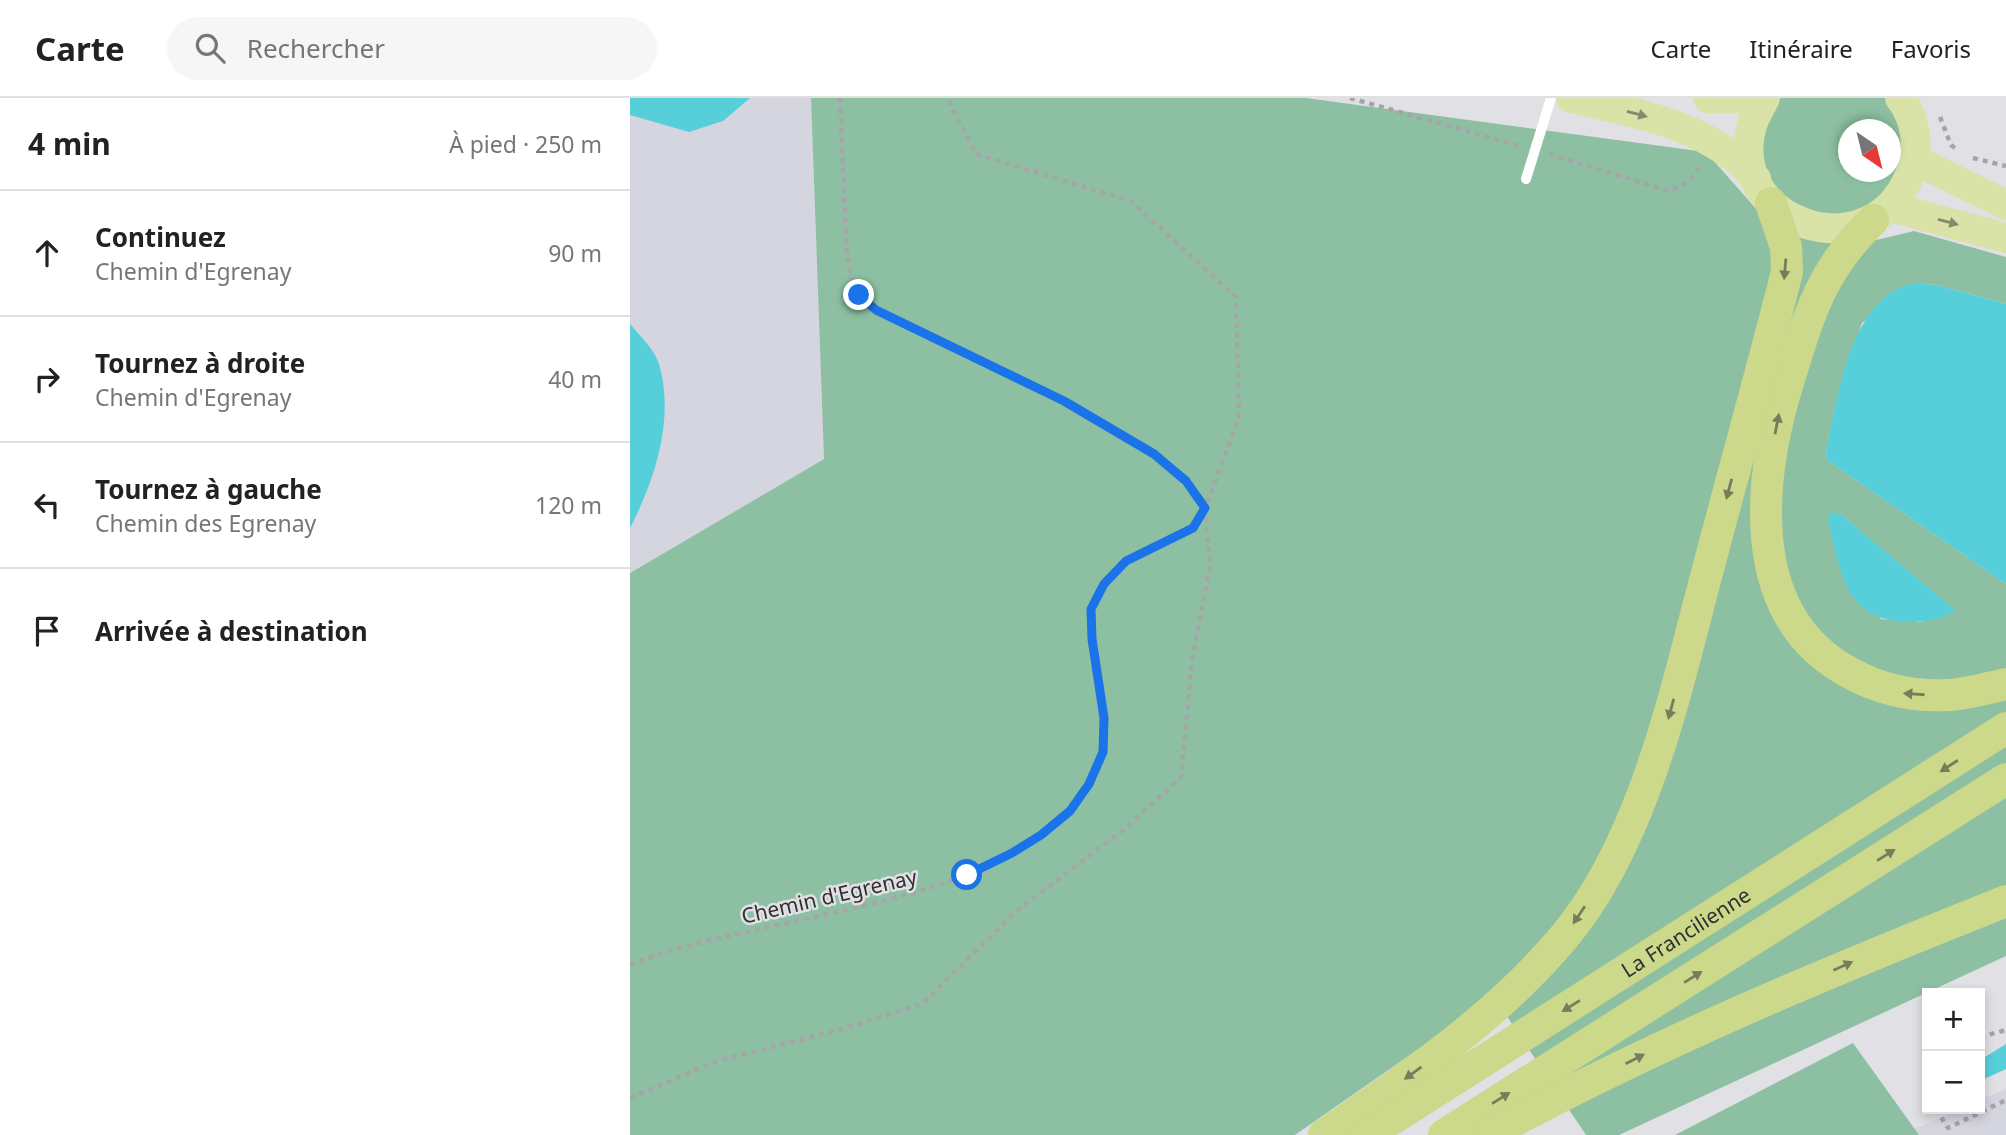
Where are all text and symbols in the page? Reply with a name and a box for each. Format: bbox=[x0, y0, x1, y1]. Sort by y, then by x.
search box bbox=[167, 17, 657, 80]
text: Carte bbox=[35, 26, 125, 71]
icon: search bbox=[191, 29, 229, 67]
text: Rechercher bbox=[247, 30, 385, 66]
text: Carte bbox=[1651, 32, 1711, 65]
text: Itinéraire bbox=[1749, 32, 1853, 65]
text: Favoris bbox=[1891, 32, 1971, 65]
one-way arrow bbox=[1627, 110, 1648, 120]
north arrow bbox=[1838, 119, 1901, 182]
text: 4 min bbox=[28, 123, 111, 164]
text: À pied · 250 m bbox=[449, 128, 602, 160]
one-way arrow bbox=[1937, 217, 1959, 228]
text: Continuez bbox=[95, 219, 226, 255]
icon: ahead bbox=[28, 234, 66, 272]
text: 90 m bbox=[548, 237, 602, 269]
text: Chemin d'Egrenay bbox=[95, 255, 291, 287]
one-way arrow bbox=[1779, 258, 1790, 280]
route end bbox=[843, 279, 874, 310]
text: Tournez à droite bbox=[95, 345, 305, 381]
icon: right bbox=[28, 360, 66, 398]
text: 40 m bbox=[548, 363, 602, 395]
text: Chemin d'Egrenay bbox=[95, 381, 291, 413]
one-way arrow bbox=[1772, 413, 1783, 435]
text: Tournez à gauche bbox=[95, 471, 322, 507]
one-way arrow bbox=[1724, 479, 1734, 500]
icon: left bbox=[28, 486, 66, 524]
text: 120 m bbox=[535, 489, 602, 521]
text: Chemin des Egrenay bbox=[95, 507, 316, 539]
icon: arrive bbox=[28, 612, 66, 650]
text: Arrivée à destination bbox=[95, 613, 368, 649]
one-way arrow bbox=[1903, 688, 1925, 699]
one-way arrow bbox=[1665, 698, 1676, 720]
one-way arrow bbox=[1939, 759, 1959, 772]
one-way arrow bbox=[1876, 848, 1895, 861]
route start bbox=[951, 859, 982, 890]
street label: Chemin d'Egrenay bbox=[738, 862, 920, 930]
street label: La Francilienne bbox=[1616, 880, 1756, 984]
one-way arrow bbox=[1572, 906, 1585, 925]
one-way arrow bbox=[1833, 960, 1853, 972]
one-way arrow bbox=[1684, 970, 1703, 983]
map controls bbox=[1922, 988, 1985, 1114]
button: + bbox=[1922, 988, 1985, 1051]
one-way arrow bbox=[1561, 999, 1580, 1012]
button: − bbox=[1922, 1051, 1985, 1114]
one-way arrow bbox=[1625, 1053, 1645, 1064]
one-way arrow bbox=[1404, 1066, 1422, 1080]
one-way arrow bbox=[1492, 1092, 1511, 1105]

